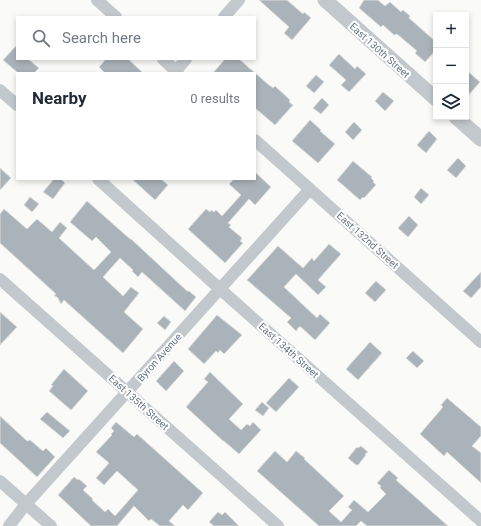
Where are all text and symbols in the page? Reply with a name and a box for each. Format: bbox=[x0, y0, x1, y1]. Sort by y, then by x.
map controls bbox=[433, 12, 469, 120]
button: + bbox=[433, 12, 469, 48]
search box bbox=[16, 16, 256, 60]
street label: East 130th Street bbox=[348, 21, 412, 80]
icon: search bbox=[30, 27, 52, 49]
text: Search here bbox=[62, 29, 141, 47]
button: − bbox=[433, 48, 469, 84]
button: layers bbox=[433, 84, 469, 120]
text: Nearby bbox=[32, 88, 87, 108]
text: 0 results bbox=[190, 91, 240, 106]
street label: East 132nd Street bbox=[335, 210, 401, 271]
street label: East 134th Street bbox=[257, 321, 321, 380]
street label: Byron Avenue bbox=[135, 331, 184, 384]
street label: East 135th Street bbox=[107, 373, 171, 432]

